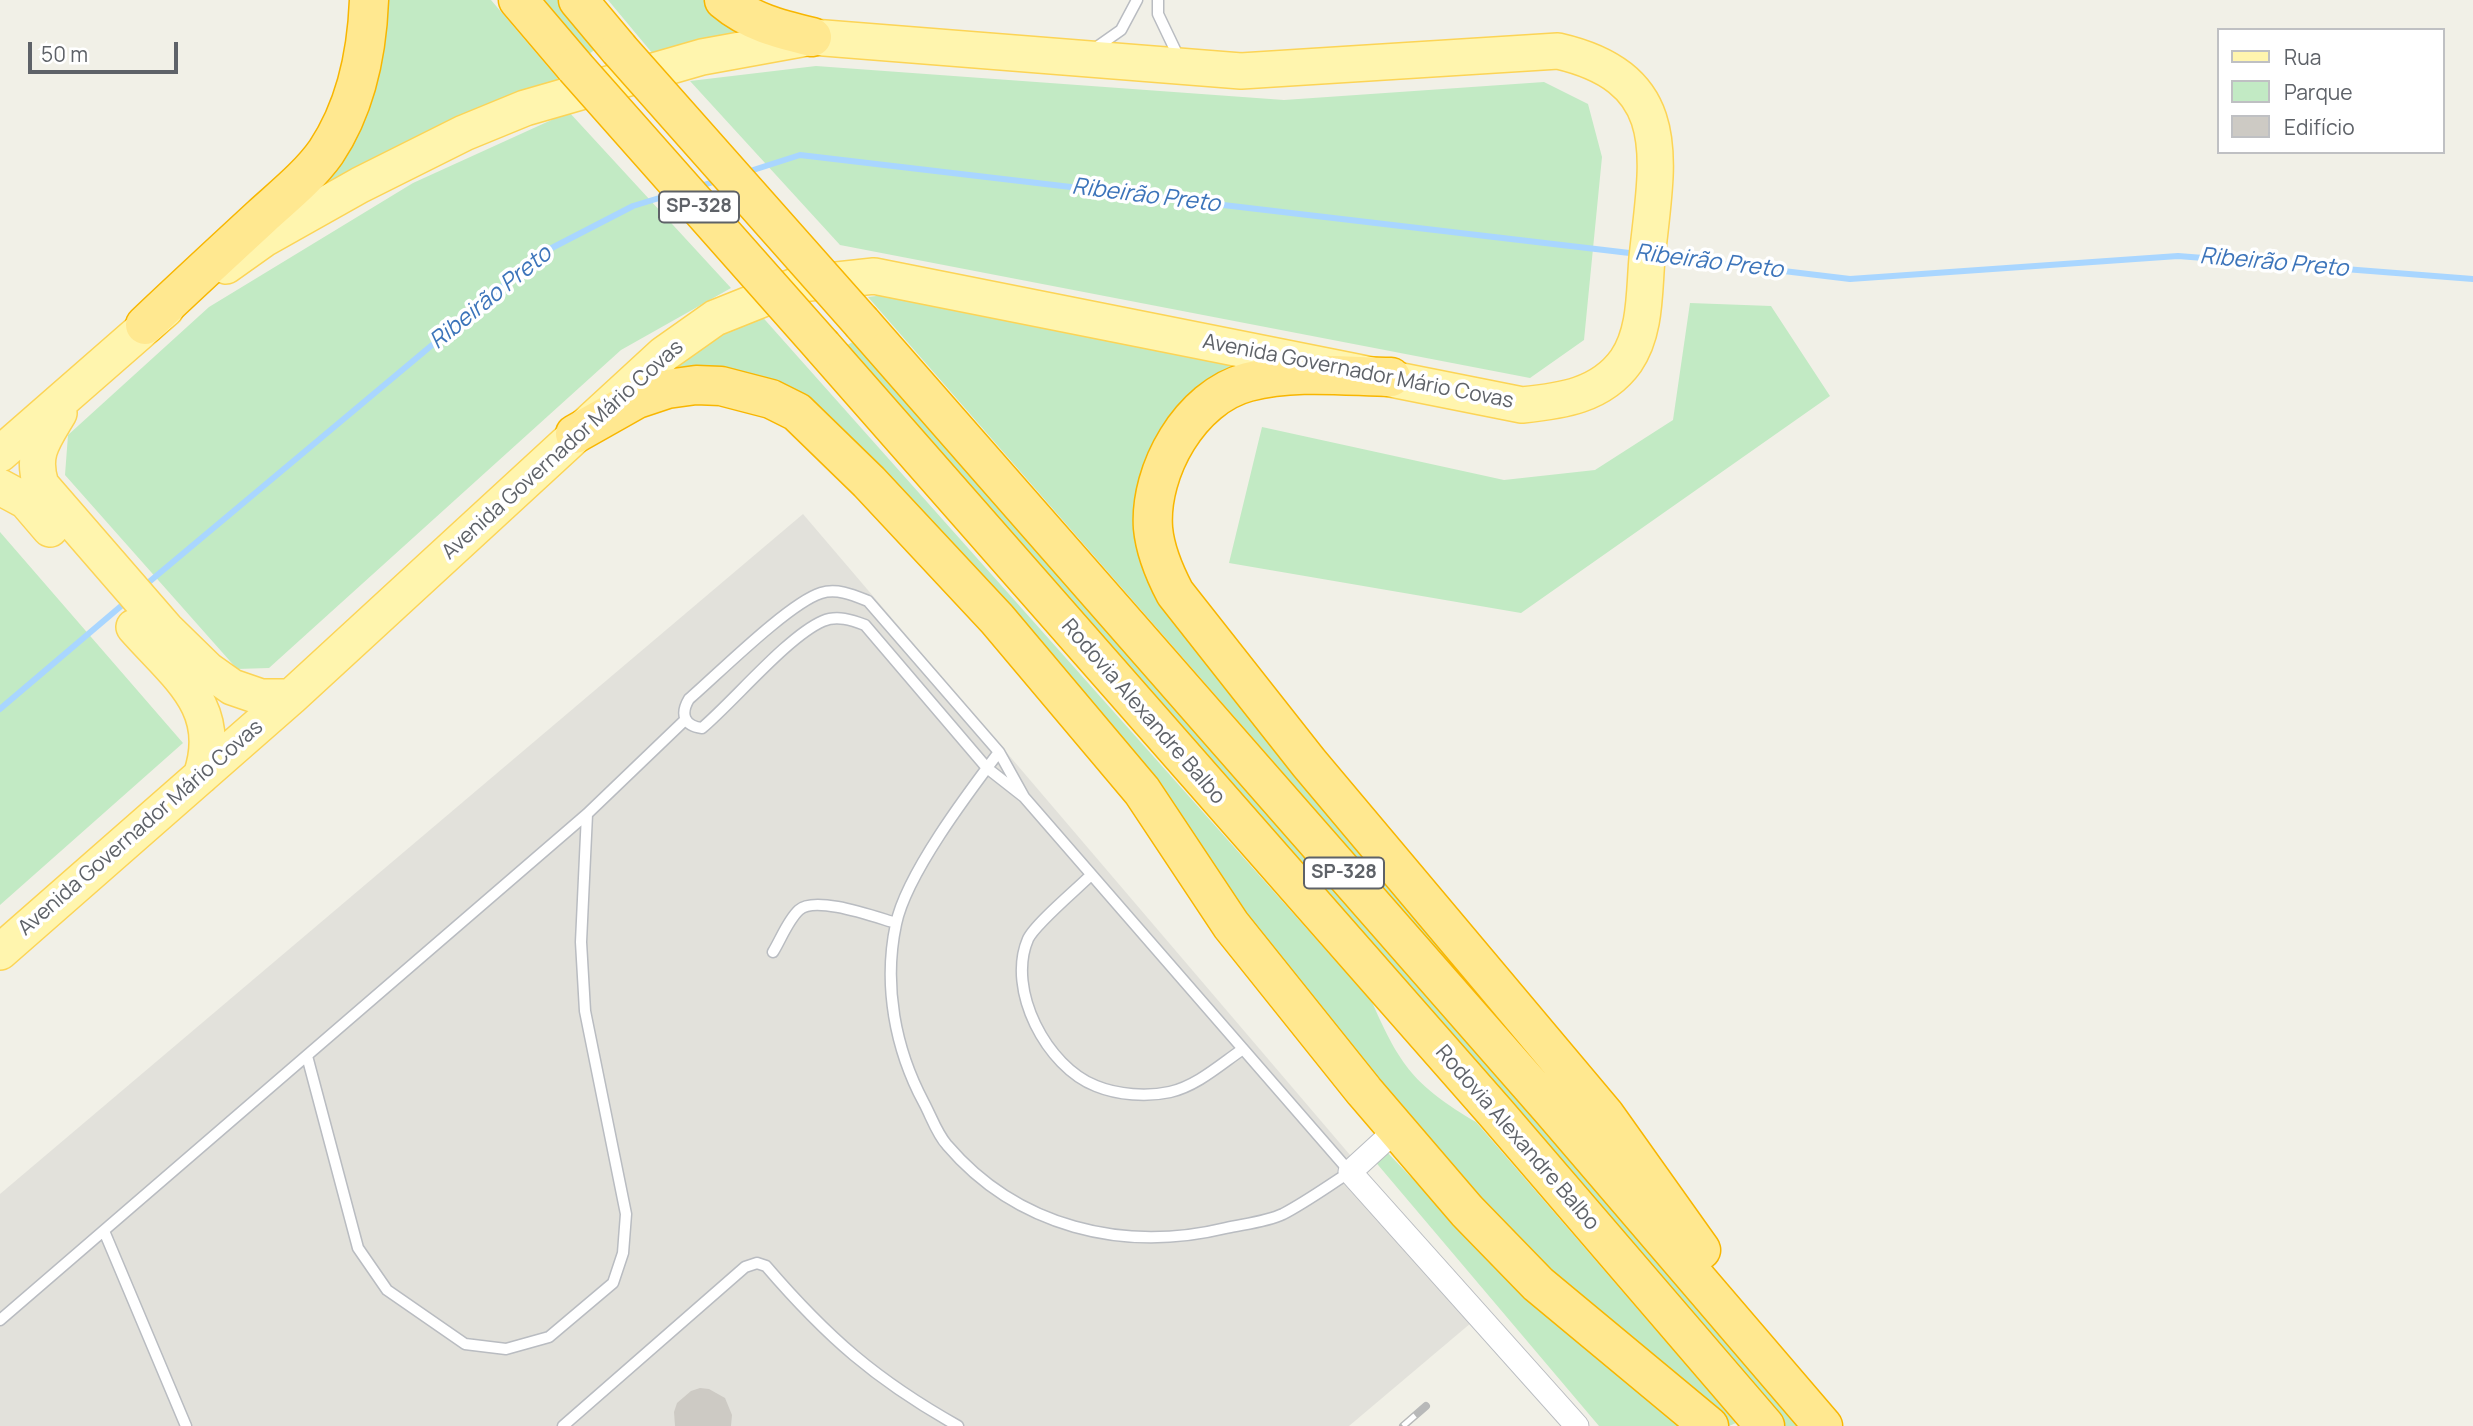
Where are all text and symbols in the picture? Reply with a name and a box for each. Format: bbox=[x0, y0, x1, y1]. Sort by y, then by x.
scale bar bbox=[32, 28, 182, 72]
legend bbox=[2218, 28, 2445, 154]
text: 50 m bbox=[41, 40, 88, 68]
text: Rua bbox=[2284, 43, 2321, 71]
text: Parque bbox=[2284, 78, 2353, 106]
text: Edifício bbox=[2284, 113, 2355, 141]
water label: Ribeirão Preto bbox=[1070, 173, 1222, 219]
road number: SP-328 bbox=[659, 192, 739, 223]
water label: Ribeirão Preto bbox=[1633, 239, 1785, 285]
water label: Ribeirão Preto bbox=[424, 240, 558, 356]
water label: Ribeirão Preto bbox=[2199, 243, 2349, 283]
street label: Avenida Governador Mário Covas bbox=[1200, 329, 1516, 415]
street label: Avenida Governador Mário Covas bbox=[437, 335, 689, 565]
street label: Rodovia Alexandre Balbo bbox=[1056, 614, 1230, 810]
street label: Avenida Governador Mário Covas bbox=[13, 715, 269, 941]
road number: SP-328 bbox=[1304, 858, 1384, 888]
street label: Rodovia Alexandre Balbo bbox=[1430, 1040, 1604, 1236]

